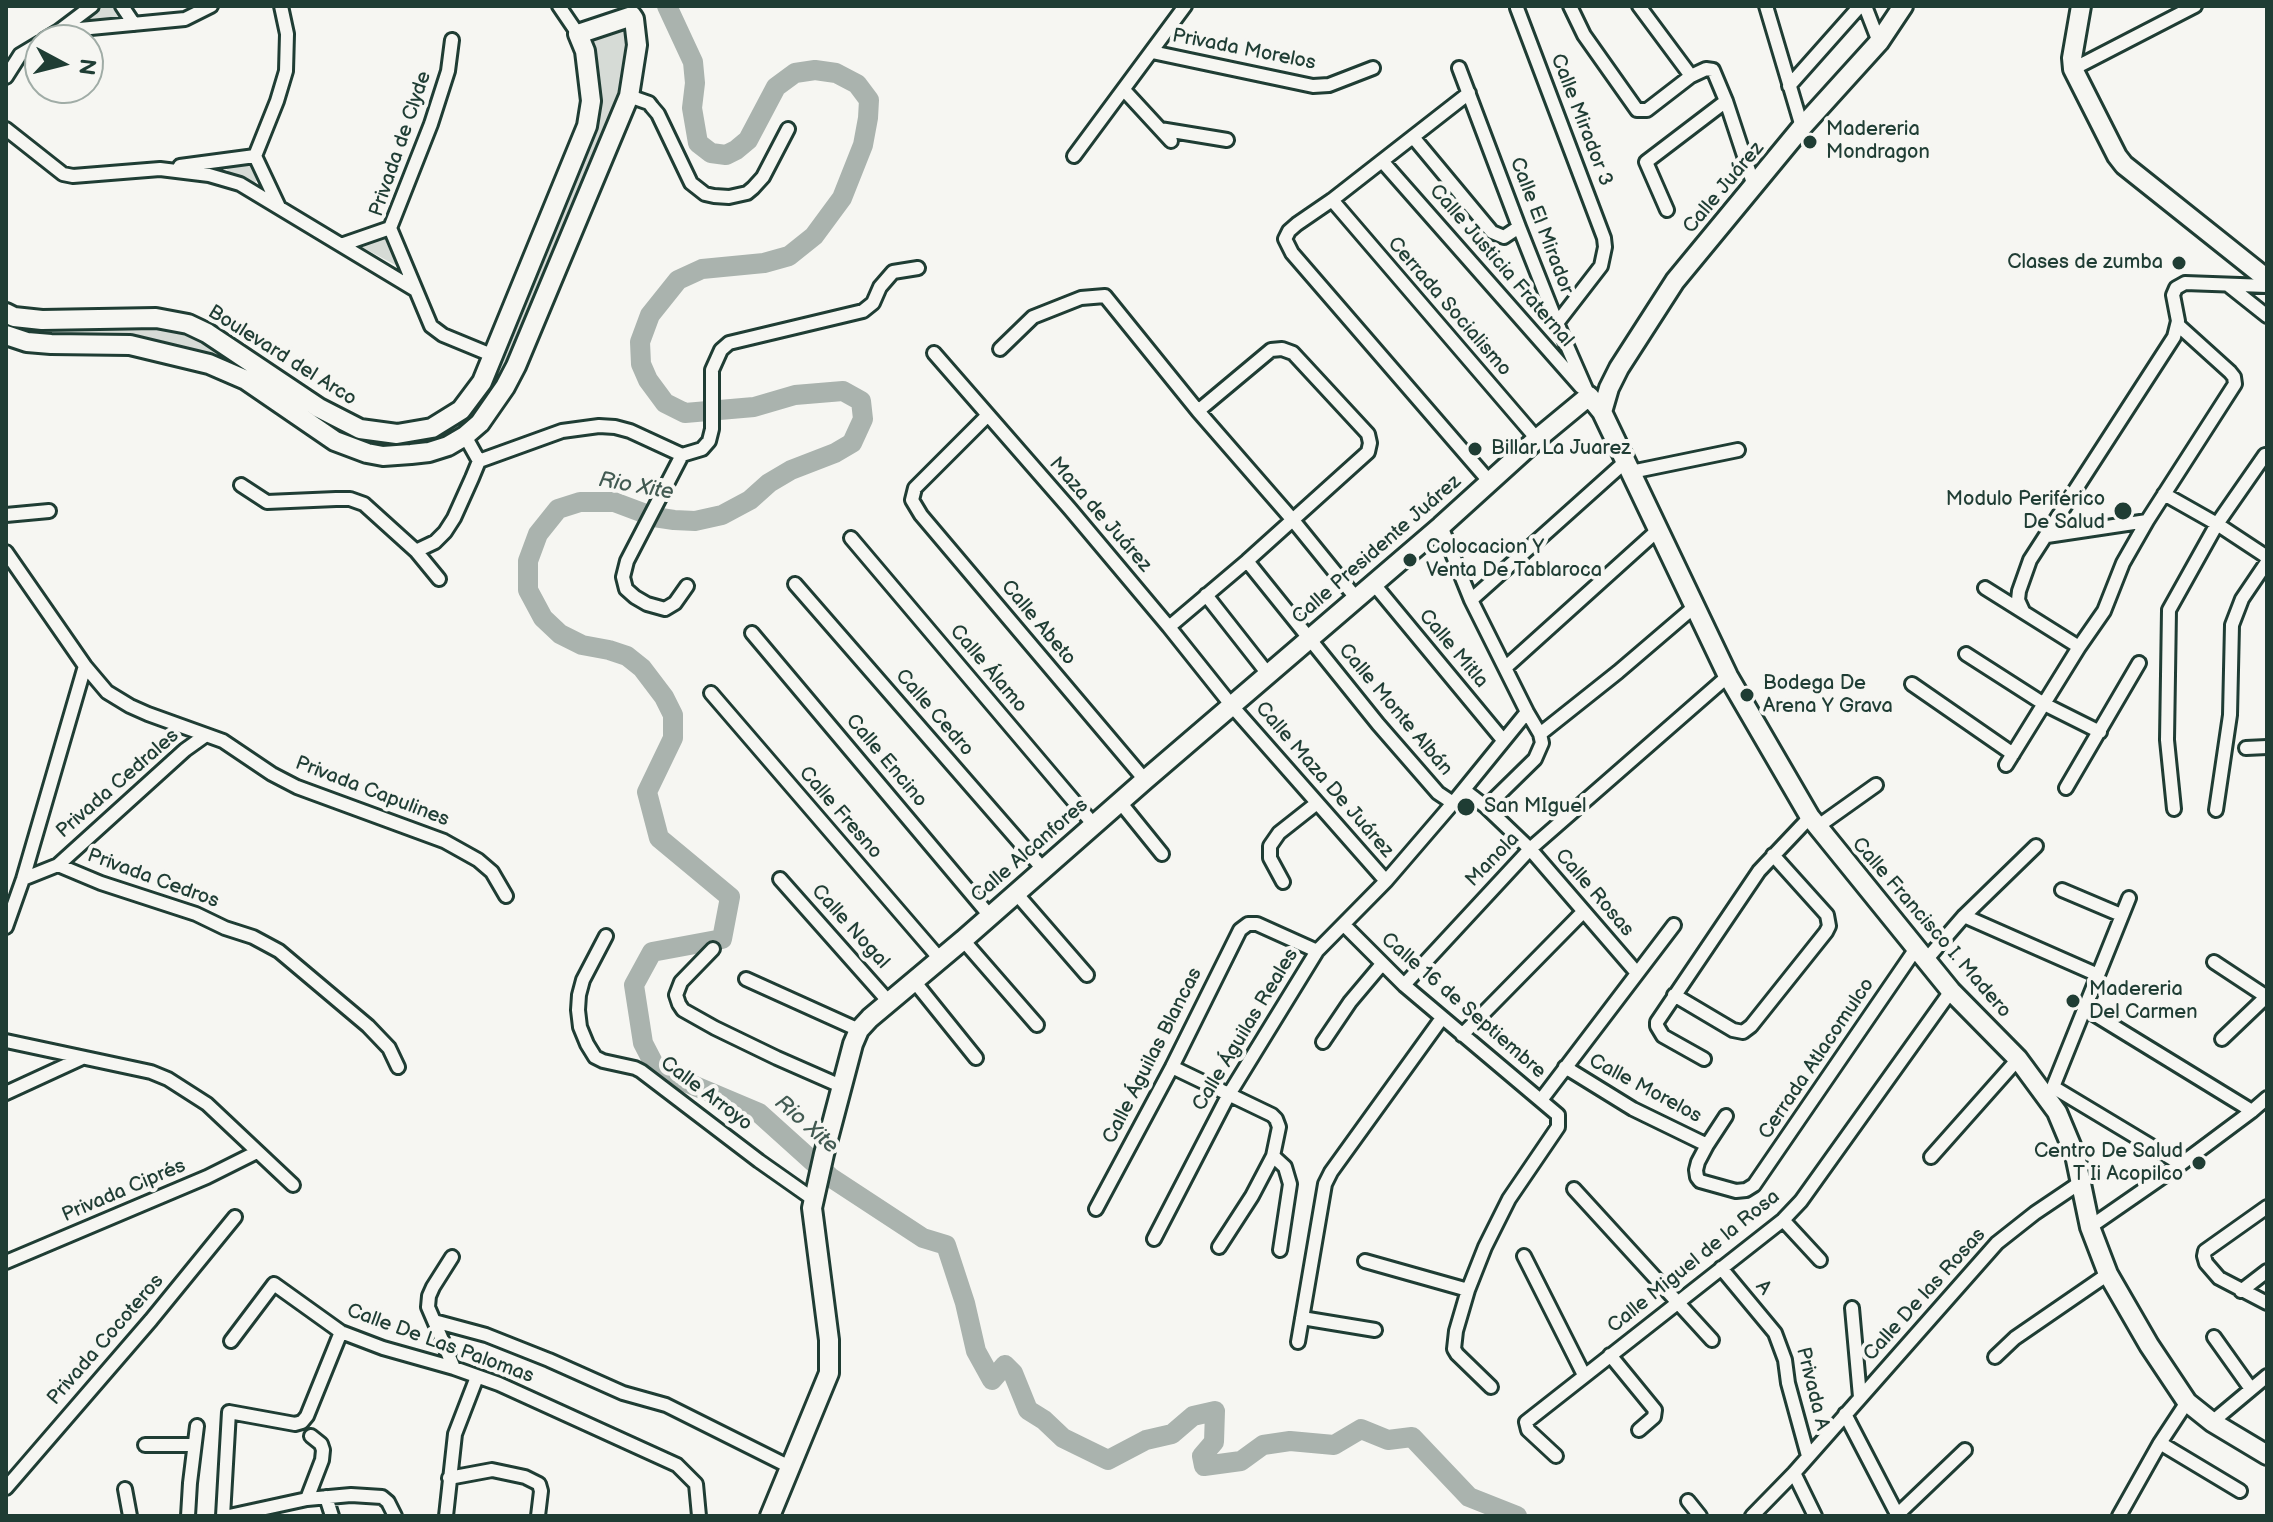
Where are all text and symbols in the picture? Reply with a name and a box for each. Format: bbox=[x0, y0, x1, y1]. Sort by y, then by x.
north arrow bbox=[24, 24, 104, 104]
street label: Privada Morelos bbox=[1170, 24, 1318, 76]
street label: Calle Mirador 3 bbox=[1545, 51, 1617, 189]
text: N bbox=[72, 57, 101, 77]
street label: Privada de Clyde bbox=[365, 68, 437, 220]
place label: Madereria Mondragon bbox=[1826, 118, 1930, 165]
marker: Madereria Mondragon bbox=[1801, 133, 1819, 151]
street label: Calle Juárez bbox=[1679, 137, 1769, 239]
street label: Calle El Mirador bbox=[1504, 154, 1578, 298]
street label: Calle Justicia Fraternal bbox=[1424, 180, 1578, 352]
street label: Cerrada Socialismo bbox=[1382, 232, 1516, 382]
place label: Clases de zumba bbox=[2007, 251, 2163, 275]
marker: Clases de zumba bbox=[2170, 254, 2188, 272]
street label: Boulevard del Arco bbox=[203, 301, 361, 411]
place label: Billar La Juarez bbox=[1491, 437, 1631, 461]
marker: Billar La Juarez bbox=[1466, 440, 1484, 458]
street label: Maza de Juárez bbox=[1044, 453, 1156, 577]
water label: Rio Xite bbox=[596, 467, 676, 507]
street label: Calle Presidente Juárez bbox=[1288, 470, 1466, 630]
place label: Modulo Periférico De Salud bbox=[1946, 488, 2105, 535]
marker: Modulo Periférico De Salud bbox=[2112, 500, 2134, 522]
place label: Colocacion Y Venta De Tablaroca bbox=[1426, 536, 1602, 583]
marker: Colocacion Y Venta De Tablaroca bbox=[1401, 551, 1419, 569]
street label: Calle Abeto bbox=[995, 576, 1081, 670]
street label: Calle Mitla bbox=[1413, 605, 1493, 693]
street label: Calle Álamo bbox=[944, 620, 1032, 718]
street label: Calle Monte Albán bbox=[1333, 639, 1457, 781]
street label: Calle Cedro bbox=[890, 665, 978, 761]
place label: Bodega De Arena Y Grava bbox=[1763, 672, 1893, 719]
marker: Bodega De Arena Y Grava bbox=[1738, 686, 1756, 704]
street label: Calle Maza De Juárez bbox=[1250, 697, 1398, 863]
street label: Calle Encino bbox=[840, 710, 932, 812]
street label: Privada Cedrales bbox=[52, 724, 184, 844]
street label: Privada Capulines bbox=[292, 752, 452, 832]
street label: Calle Fresno bbox=[793, 762, 887, 864]
street label: Calle Alcanfores bbox=[967, 794, 1093, 908]
place label: San MIguel bbox=[1484, 795, 1587, 819]
marker: San MIguel bbox=[1455, 796, 1477, 818]
street label: Manola bbox=[1461, 828, 1525, 892]
street label: Calle Francisco I. Madero bbox=[1846, 833, 2016, 1023]
street label: Privada Cedros bbox=[84, 844, 222, 914]
street label: Calle Rosas bbox=[1549, 844, 1639, 942]
street label: Calle Nogal bbox=[806, 880, 894, 974]
street label: Calle 16 de Septiembre bbox=[1376, 928, 1550, 1084]
street label: Calle Águilas Reales bbox=[1188, 944, 1304, 1116]
street label: Calle Águilas Blancas bbox=[1098, 964, 1208, 1148]
street label: Cerrada Atlacomulco bbox=[1754, 974, 1880, 1144]
place label: Madereria Del Carmen bbox=[2089, 978, 2197, 1025]
marker: Madereria Del Carmen bbox=[2064, 992, 2082, 1010]
street label: Calle Morelos bbox=[1584, 1049, 1706, 1129]
street label: Calle Arroyo bbox=[655, 1052, 757, 1136]
water label: Rio Xite bbox=[769, 1090, 843, 1160]
place label: Centro De Salud T Ii Acopilco bbox=[2034, 1140, 2183, 1187]
street label: Privada Ciprés bbox=[59, 1154, 189, 1228]
marker: Centro De Salud T Ii Acopilco bbox=[2190, 1154, 2208, 1172]
street label: Calle Miguel de la Rosa bbox=[1603, 1185, 1785, 1339]
street label: Calle De las Rosas bbox=[1859, 1224, 1991, 1366]
street label: Privada Cocoteros bbox=[43, 1270, 169, 1410]
street label: A bbox=[1750, 1276, 1776, 1300]
street label: Calle De Las Palomas bbox=[343, 1299, 537, 1389]
street label: Privada A bbox=[1790, 1345, 1834, 1433]

